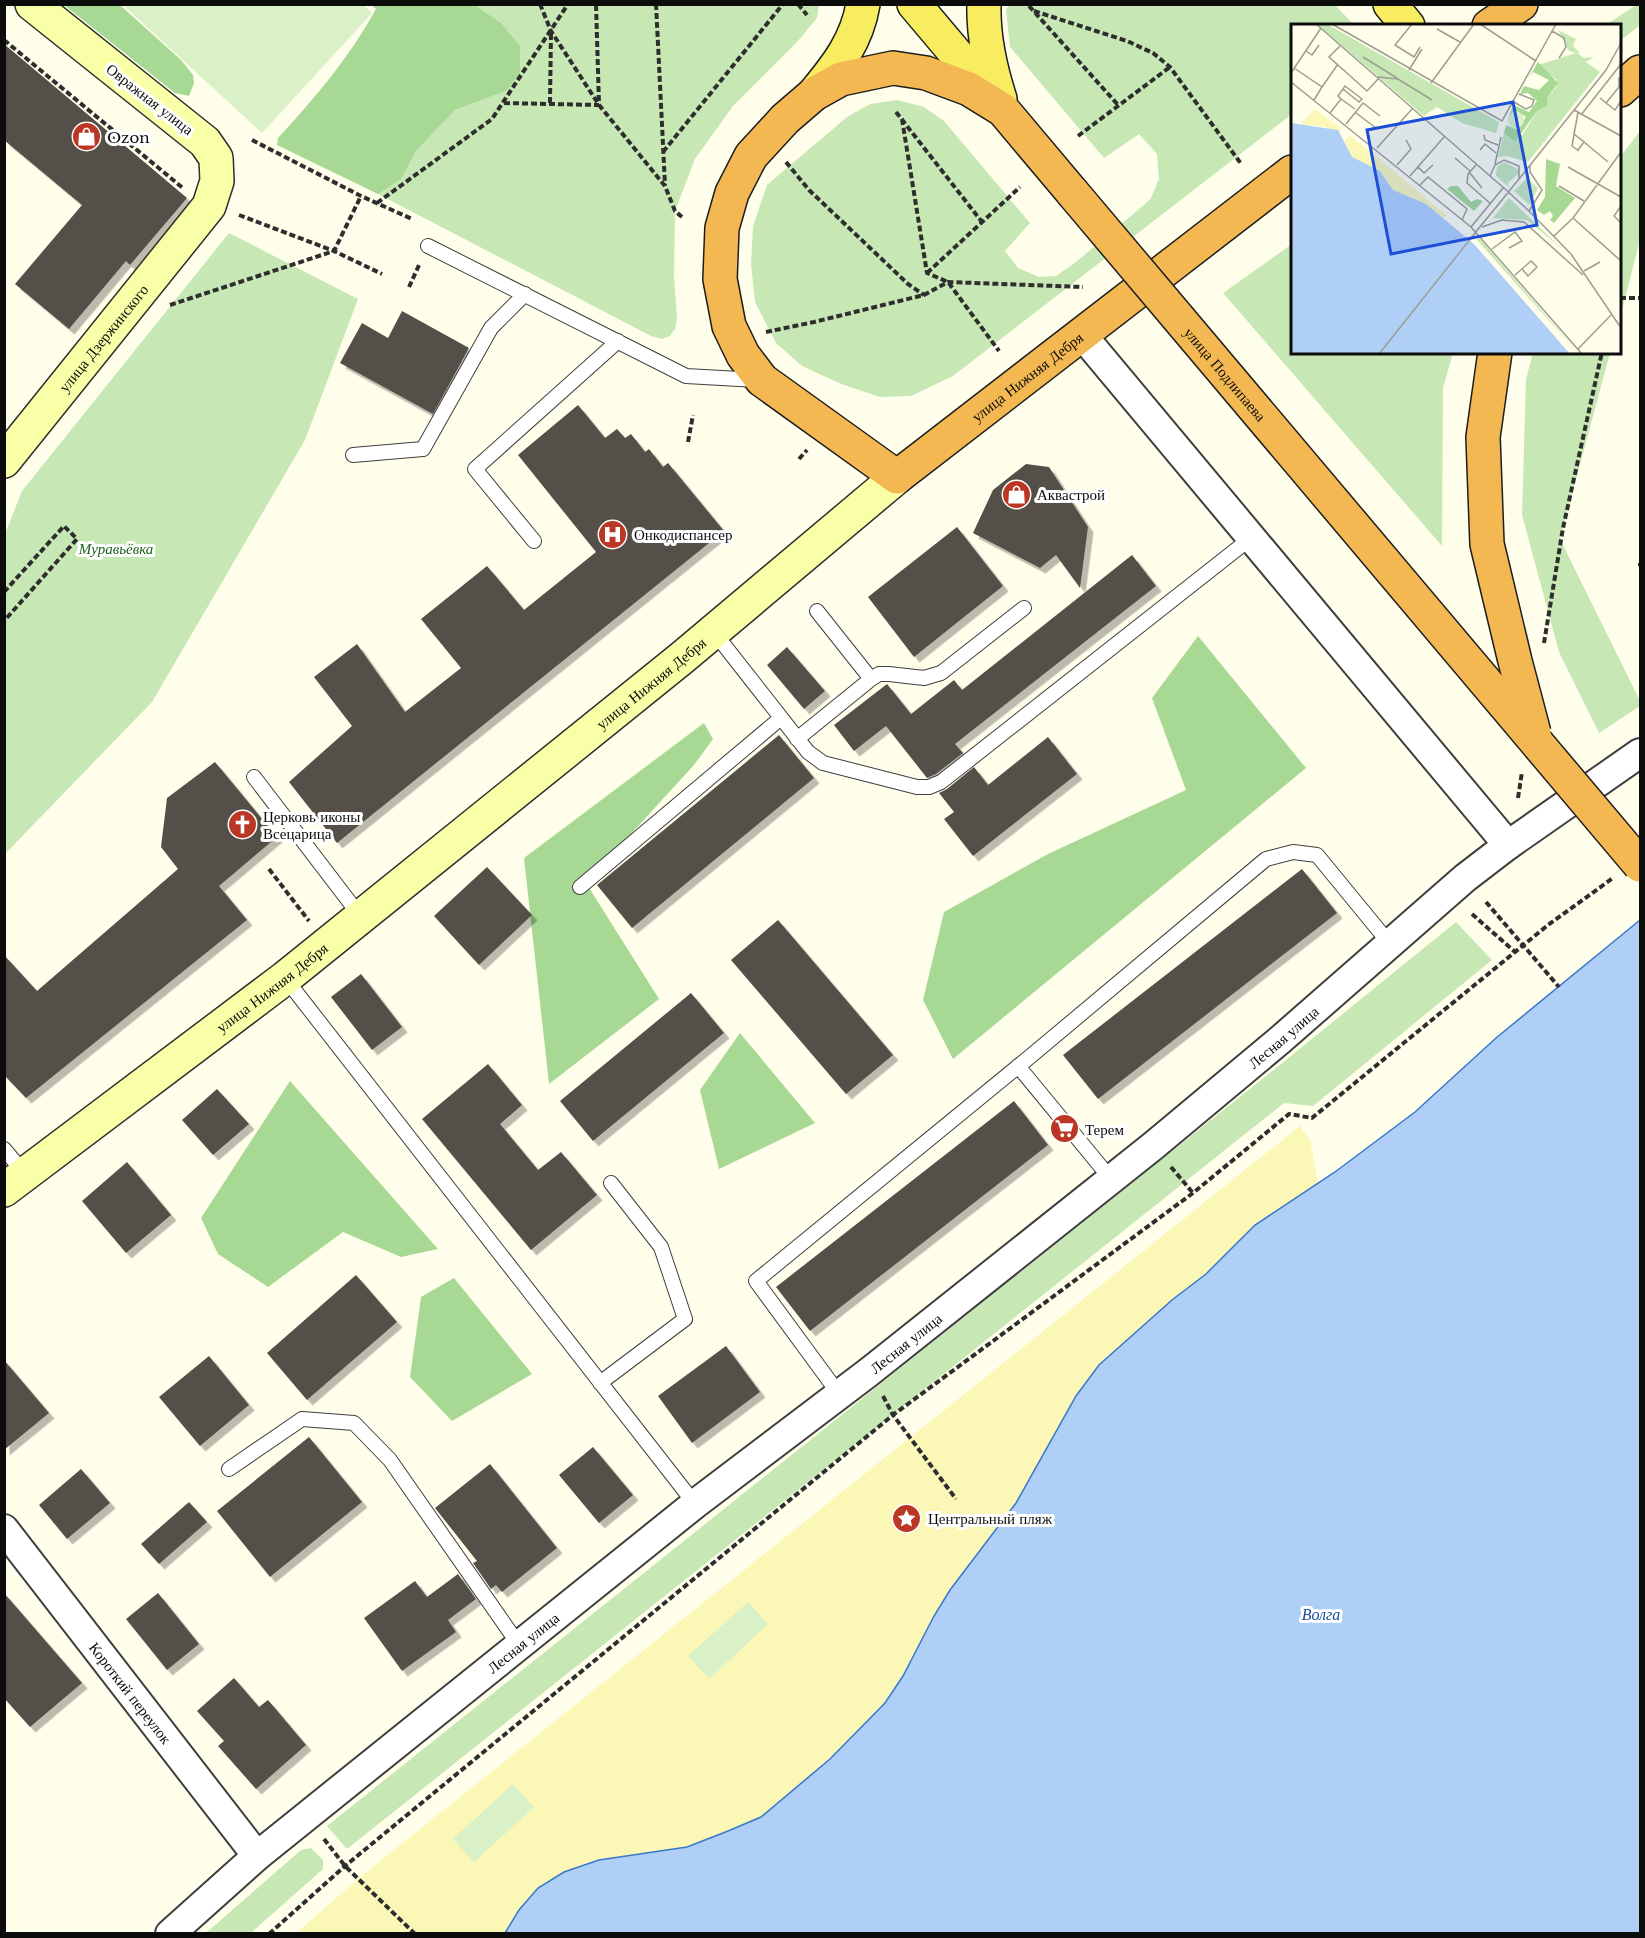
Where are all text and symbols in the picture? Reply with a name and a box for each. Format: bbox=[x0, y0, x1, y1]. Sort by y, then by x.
inset map bbox=[1291, 24, 1621, 354]
street label: Овражная улица bbox=[103, 59, 198, 139]
shop icon: Ozon bbox=[70, 121, 102, 153]
place label: Ozon bbox=[107, 128, 150, 147]
street label: улица Дзержинского bbox=[54, 280, 152, 395]
street label: улица Подлипаева bbox=[1180, 323, 1271, 425]
street label: улица Нижняя Дебря bbox=[967, 327, 1087, 426]
shop icon: Аквастрой bbox=[1000, 478, 1032, 510]
place label: Аквастрой bbox=[1037, 485, 1105, 504]
hospital icon: Онкодиспансер bbox=[597, 518, 629, 550]
place label: Онкодиспансер bbox=[634, 525, 732, 544]
park label: Муравьёвка bbox=[78, 539, 153, 558]
street label: улица Нижняя Дебря bbox=[592, 633, 710, 733]
place label: Церковь иконы Всецарица bbox=[263, 807, 360, 843]
church icon: Церковь иконы Всецарица bbox=[226, 809, 258, 841]
street label: улица Нижняя Дебря bbox=[212, 938, 331, 1036]
street label: Лесная улица bbox=[1244, 1001, 1323, 1072]
supermarket icon: Терем bbox=[1048, 1113, 1080, 1145]
place label: Терем bbox=[1085, 1120, 1124, 1139]
street label: Лесная улица bbox=[866, 1308, 946, 1377]
place icon: Центральный пляж bbox=[891, 1502, 923, 1534]
place label: Центральный пляж bbox=[928, 1509, 1053, 1528]
water label: Волга bbox=[1302, 1604, 1340, 1624]
street label: Лесная улица bbox=[483, 1607, 563, 1677]
street label: Короткий переулок bbox=[85, 1638, 176, 1748]

